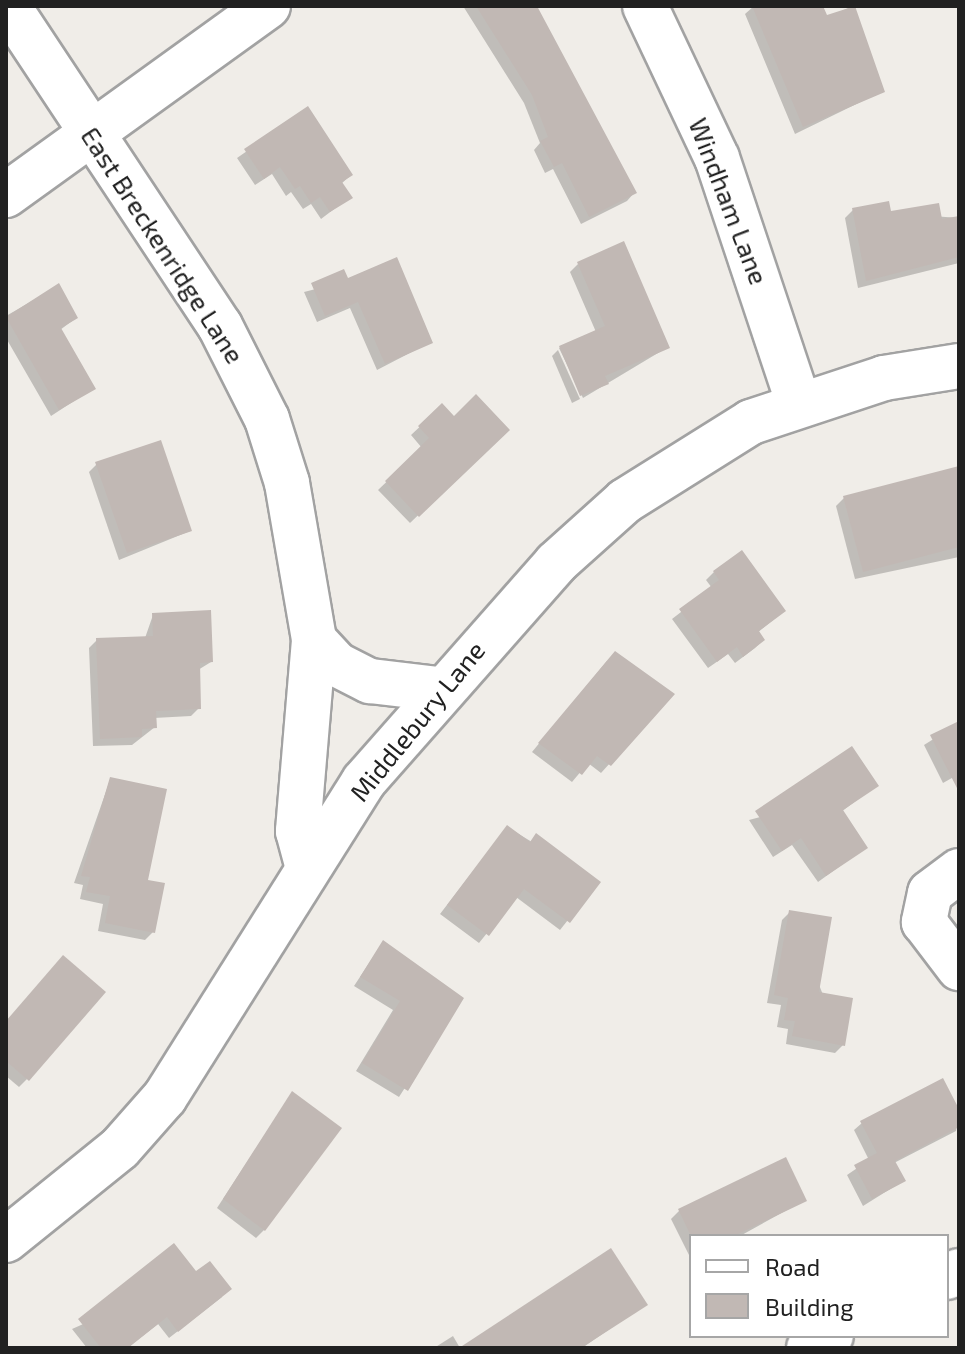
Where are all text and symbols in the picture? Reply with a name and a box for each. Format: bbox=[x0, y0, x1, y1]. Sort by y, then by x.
street label: Windham Lane bbox=[683, 113, 775, 289]
street label: East Breckenridge Lane bbox=[75, 121, 251, 369]
street label: Middlebury Lane bbox=[343, 635, 491, 807]
legend bbox=[689, 1234, 949, 1338]
text: Road bbox=[765, 1252, 820, 1281]
text: Building bbox=[765, 1292, 854, 1321]

